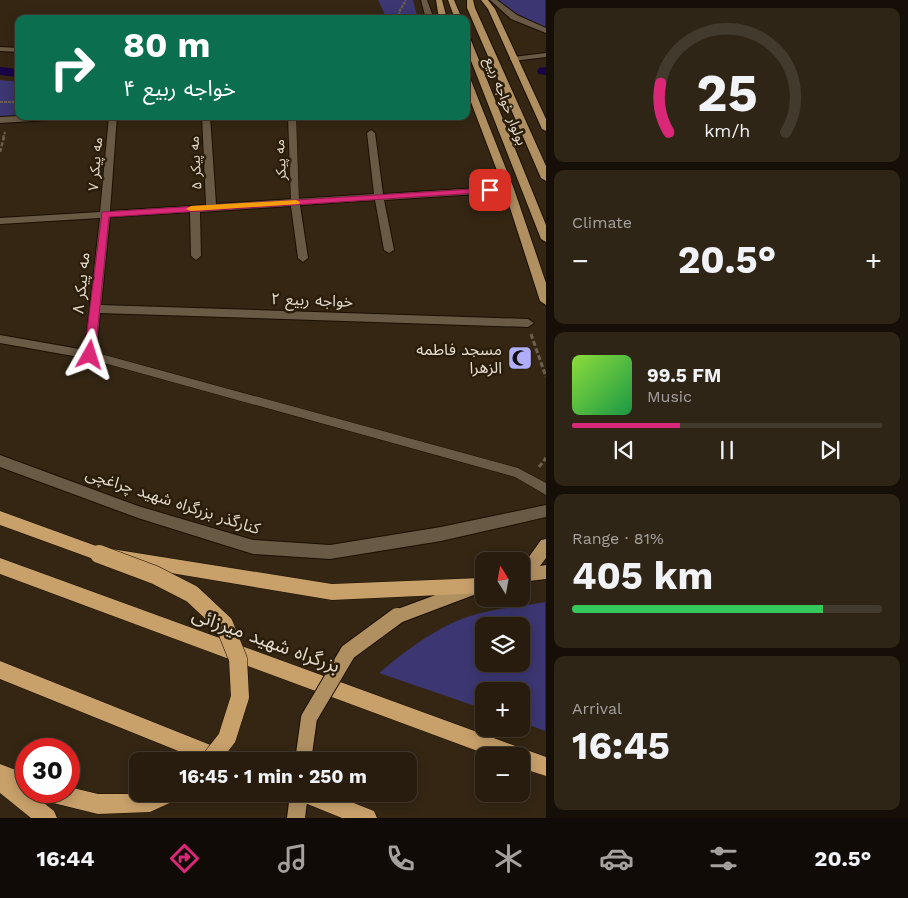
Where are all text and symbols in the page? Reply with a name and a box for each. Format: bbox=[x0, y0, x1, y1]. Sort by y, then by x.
text: 80 m bbox=[123, 24, 210, 66]
icon: right bbox=[40, 35, 105, 100]
street label: بولوار خواجه ربیع bbox=[479, 55, 530, 149]
text: 25 bbox=[696, 63, 758, 124]
text: خواجه ربیع ۴ bbox=[123, 76, 236, 101]
text: km/h bbox=[704, 120, 750, 141]
street label: مه پیکر ۵ bbox=[186, 136, 207, 190]
street label: مه پیکر ۷ bbox=[85, 137, 107, 192]
street label: مه پیکر bbox=[271, 139, 291, 182]
pin bbox=[469, 169, 511, 211]
icon: arrive bbox=[476, 176, 504, 204]
text: Climate bbox=[572, 213, 632, 232]
text: 20.5° bbox=[678, 238, 776, 282]
text: − bbox=[572, 244, 589, 277]
text: + bbox=[865, 244, 882, 277]
street label: مه پیکر ۸ bbox=[68, 251, 95, 315]
street label: خواجه ربیع ۲ bbox=[270, 289, 353, 314]
position arrow bbox=[63, 328, 115, 380]
place label: مسجد فاطمه الزهرا bbox=[416, 340, 502, 377]
mosque icon: مسجد فاطمه الزهرا bbox=[507, 345, 533, 371]
text: 99.5 FM bbox=[647, 364, 721, 387]
text: Music bbox=[647, 387, 692, 406]
icon: previous bbox=[610, 436, 638, 464]
icon: pause bbox=[713, 436, 741, 464]
icon: next bbox=[816, 436, 844, 464]
street label: کنارگذر بزرگراه شهید چراغچی bbox=[83, 464, 263, 539]
text: Range · 81% bbox=[572, 529, 664, 548]
north arrow bbox=[475, 552, 530, 608]
map controls bbox=[475, 552, 530, 802]
text: 405 km bbox=[572, 554, 713, 598]
street label: بزرگراه شهید میرزائی bbox=[189, 603, 343, 677]
button: layers bbox=[475, 617, 530, 672]
button: + bbox=[475, 682, 530, 737]
text: Arrival bbox=[572, 699, 622, 718]
text: 16:45 bbox=[572, 724, 670, 768]
speed limit sign: 30 bbox=[15, 738, 80, 803]
button: − bbox=[475, 747, 530, 802]
text: 16:45 · 1 min · 250 m bbox=[179, 765, 367, 788]
icon: directions bbox=[167, 841, 202, 876]
icon: music bbox=[275, 841, 310, 876]
icon: phone bbox=[383, 841, 418, 876]
icon: climate bbox=[491, 841, 526, 876]
icon: car bbox=[599, 841, 634, 876]
icon: filters bbox=[706, 841, 741, 876]
text: 16:44 bbox=[36, 846, 95, 871]
text: 20.5° bbox=[814, 846, 871, 871]

